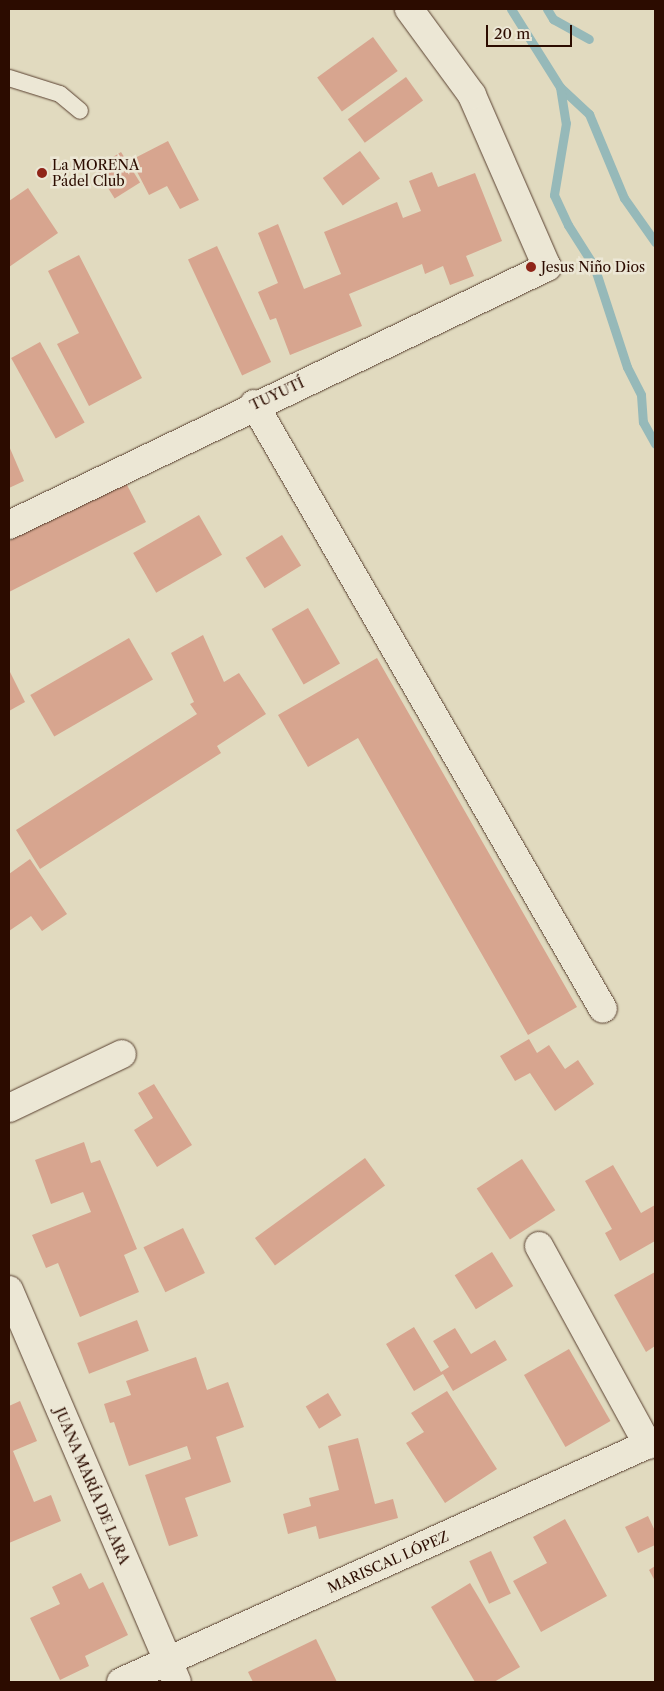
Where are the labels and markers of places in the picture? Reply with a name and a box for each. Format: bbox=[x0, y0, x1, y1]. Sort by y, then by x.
place label: La MORENA Pádel Club bbox=[52, 157, 140, 190]
marker: La MORENA Pádel Club bbox=[36, 167, 48, 179]
place label: Jesus Niño Dios bbox=[541, 259, 645, 275]
marker: Jesus Niño Dios bbox=[525, 261, 537, 273]

